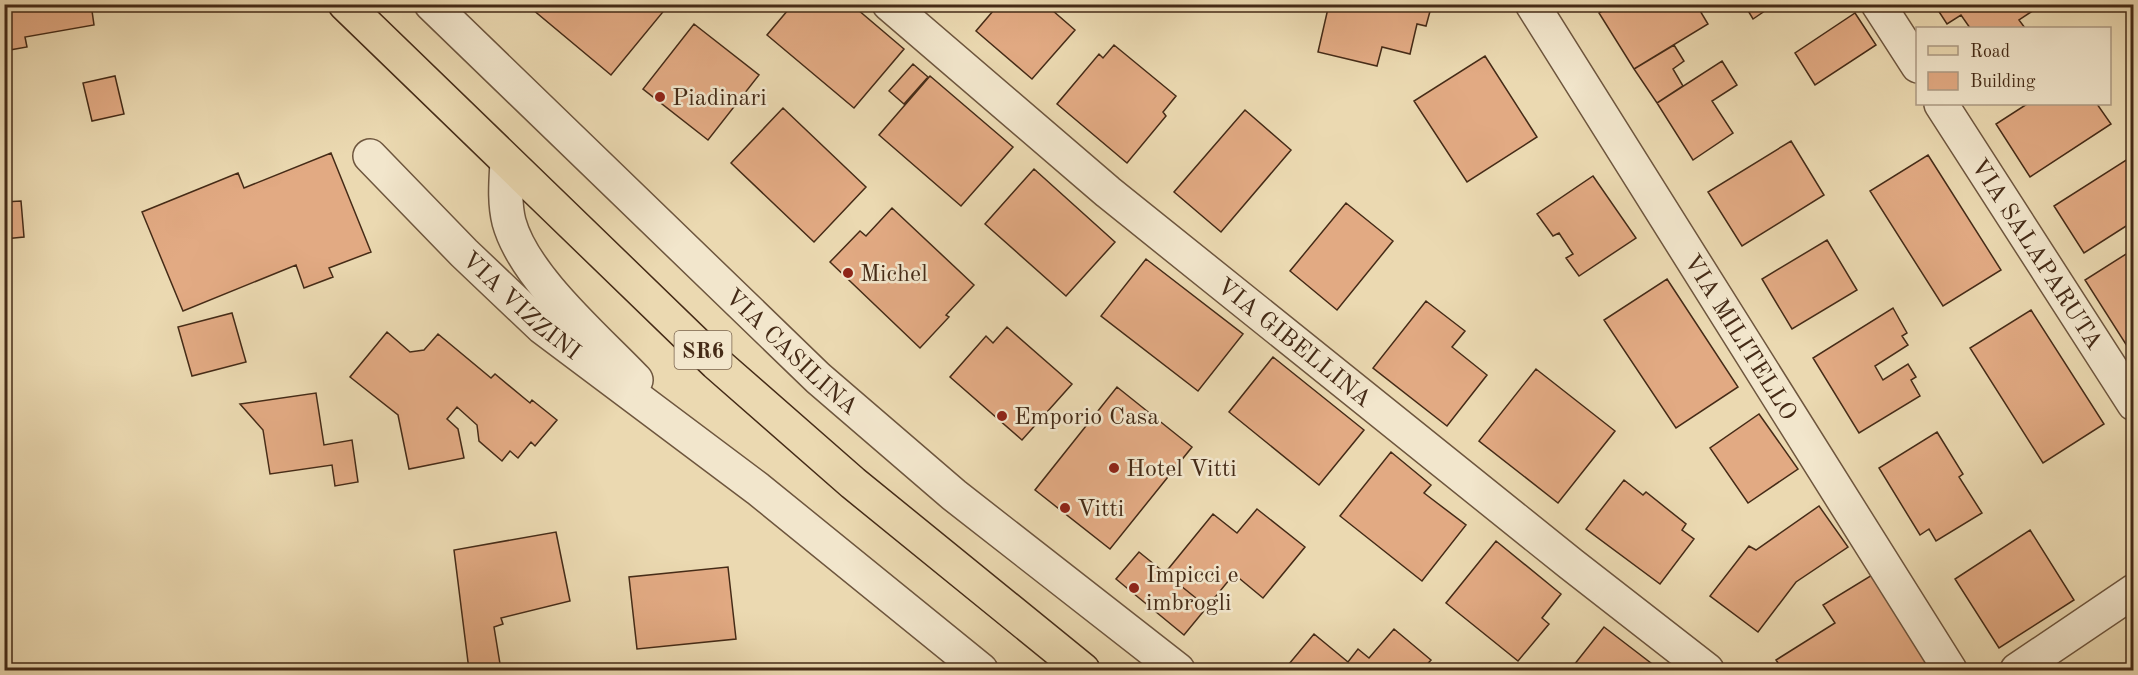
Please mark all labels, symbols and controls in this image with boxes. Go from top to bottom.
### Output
legend [1916,27,2111,105]
text: Road [1970,43,2010,61]
text: Building [1970,73,2036,91]
place label: Piadinari [672,87,767,111]
marker: Piadinari [653,90,667,104]
street label: VIA SALAPARUTA [1966,155,2106,355]
street label: VIA VIZZINI [457,248,584,365]
street label: VIA MILITELLO [1678,251,1800,425]
place label: Michel [860,263,928,287]
marker: Michel [841,266,855,280]
street label: VIA GIBELLINA [1212,274,1375,413]
street label: VIA CASILINA [720,285,862,421]
road number: SR6 [674,331,732,369]
place label: Emporio Casa [1014,406,1159,430]
marker: Emporio Casa [995,409,1009,423]
place label: Hotel Vitti [1126,458,1237,482]
marker: Hotel Vitti [1107,461,1121,475]
place label: Vitti [1077,498,1124,522]
marker: Vitti [1058,501,1072,515]
place label: Impicci e imbrogli [1146,564,1239,616]
marker: Impicci e imbrogli [1127,581,1141,595]

